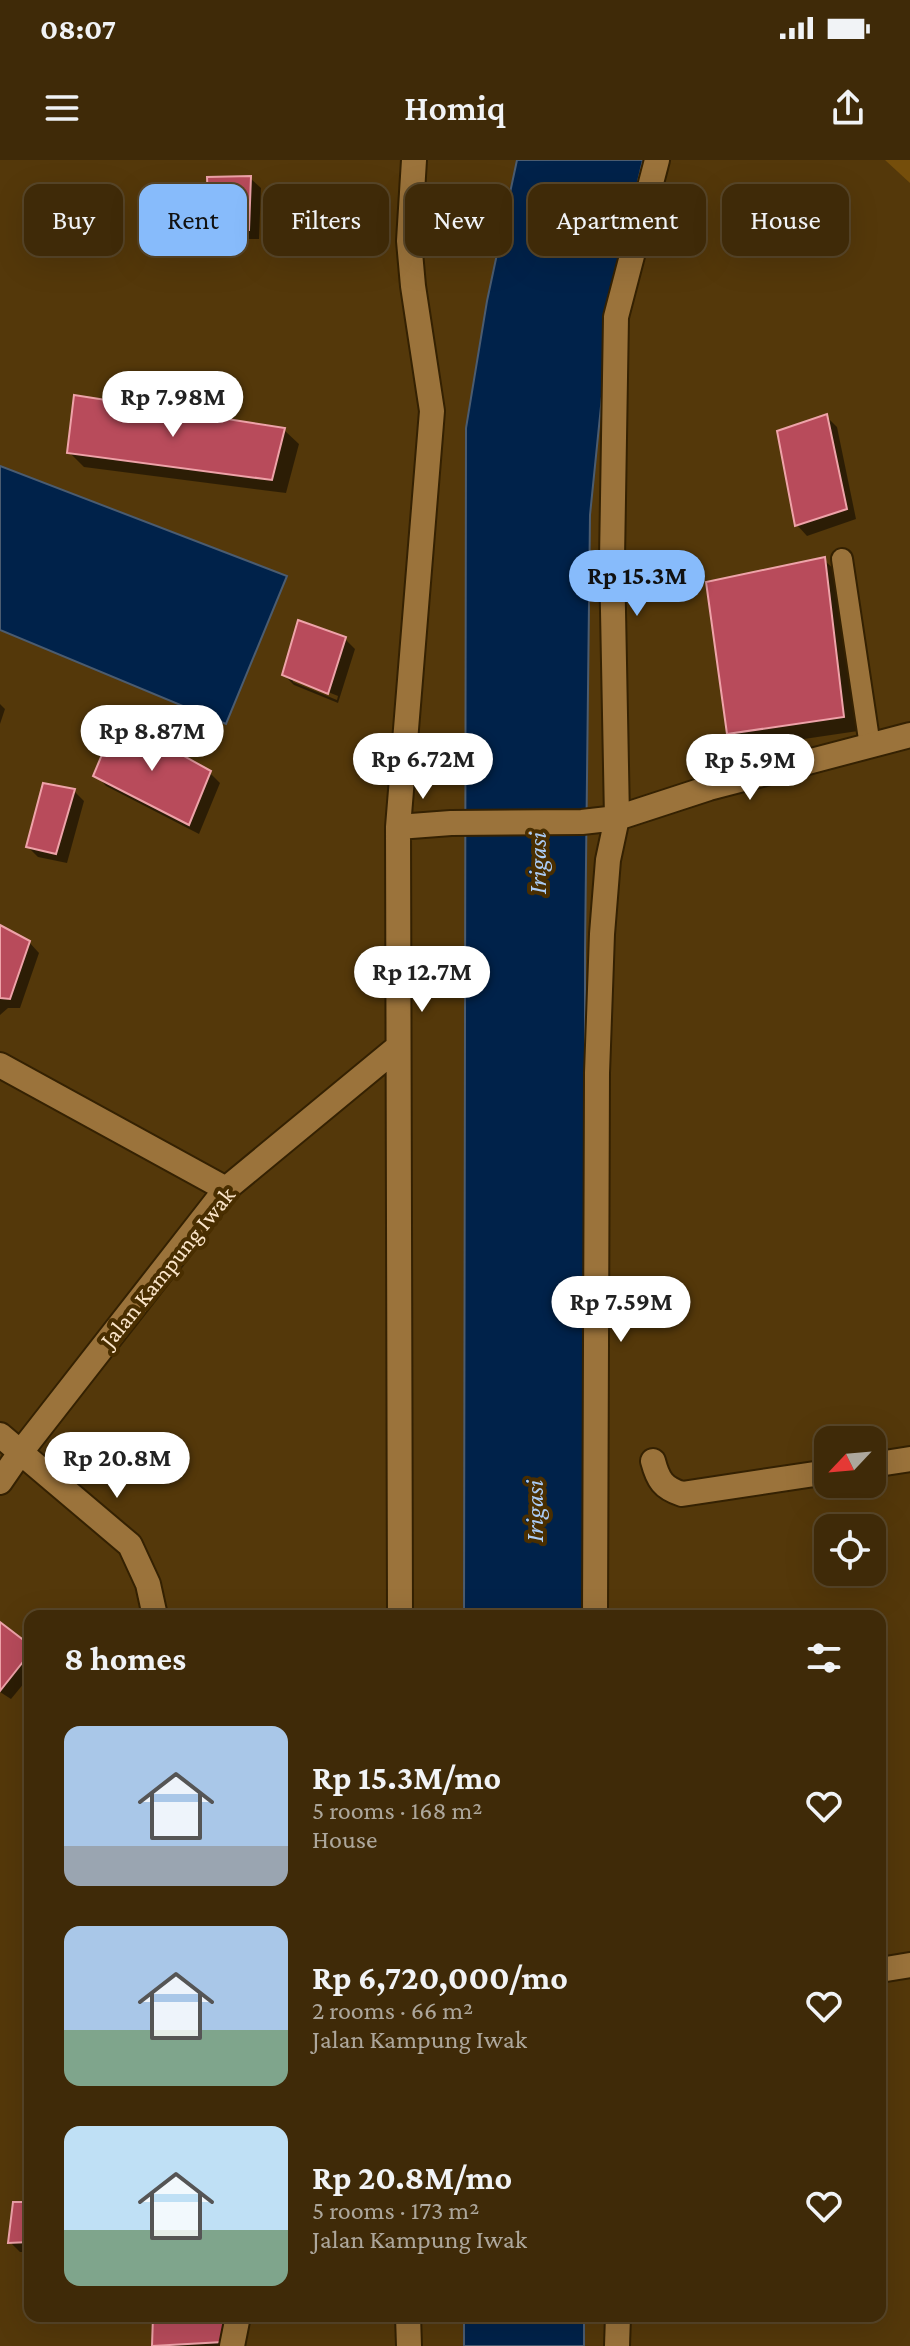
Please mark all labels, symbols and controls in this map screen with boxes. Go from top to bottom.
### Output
text: 08:07 [40,12,116,45]
icon: menu [40,86,84,130]
icon: share [826,86,870,130]
text: Homiq [404,88,506,128]
chip: Buy [24,184,123,256]
chip: Rent [139,184,247,256]
chip: Filters [263,184,389,256]
chip: New [405,184,512,256]
chip: Apartment [528,184,706,256]
chip: House [722,184,849,256]
pin: Rp 7.98M [90,371,256,439]
text: Rp 7.98M [120,382,226,411]
pin: Rp 15.3M [554,550,720,618]
text: Rp 15.3M [587,561,687,590]
pin: Rp 8.87M [69,705,235,773]
text: Rp 8.87M [99,716,205,745]
pin: Rp 6.72M [340,733,506,801]
pin: Rp 5.9M [676,734,824,802]
text: Rp 6.72M [371,744,475,773]
text: Rp 5.9M [704,745,796,774]
water label: Irigasi [523,832,552,894]
pin: Rp 12.7M [339,946,505,1014]
text: Rp 12.7M [372,957,472,986]
street label: Jalan Kampung Iwak [93,1181,240,1354]
pin: Rp 7.59M [538,1276,704,1344]
text: Rp 7.59M [569,1287,673,1316]
north arrow [814,1426,886,1498]
map controls [814,1426,886,1586]
pin: Rp 20.8M [34,1432,200,1500]
text: Rp 20.8M [63,1443,171,1472]
water label: Irigasi [520,1480,549,1542]
button: locate [814,1514,886,1586]
icon: filters [802,1636,846,1680]
text: 8 homes [64,1640,186,1677]
icon: home [128,1758,224,1854]
text: Rp 15.3M/mo [312,1759,501,1796]
icon: heart [802,1784,846,1828]
text: 5 rooms · 168 m² [312,1796,482,1825]
text: House [312,1825,377,1854]
icon: home [128,1958,224,2054]
text: Rp 6,720,000/mo [312,1959,568,1996]
icon: heart [802,1984,846,2028]
text: 2 rooms · 66 m² [312,1996,473,2025]
text: Jalan Kampung Iwak [312,2025,527,2054]
icon: home [128,2158,224,2254]
text: Rp 20.8M/mo [312,2159,512,2196]
icon: heart [802,2184,846,2228]
text: 5 rooms · 173 m² [312,2196,479,2225]
text: Jalan Kampung Iwak [312,2225,527,2254]

